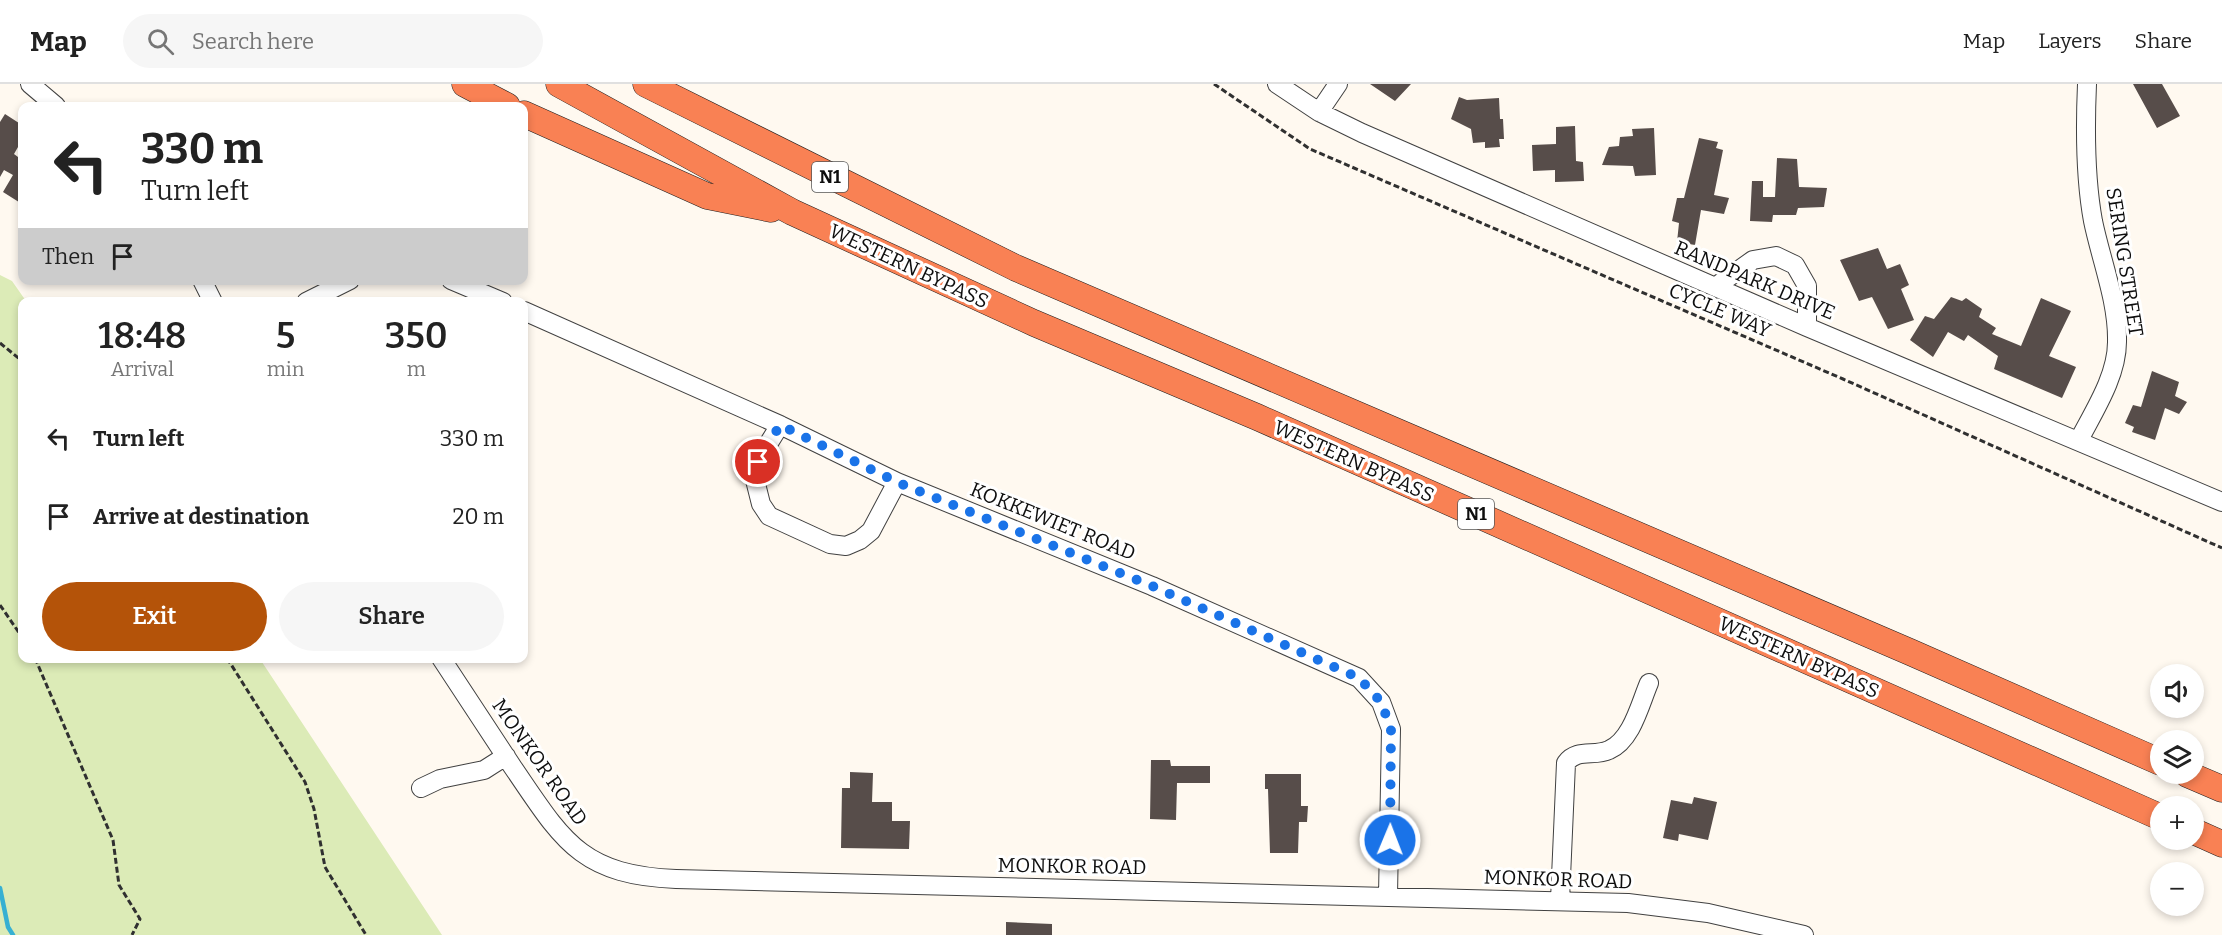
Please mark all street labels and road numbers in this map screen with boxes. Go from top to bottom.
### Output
road number: N1 [812,162,848,192]
street label: SERING STREET [2101,186,2149,338]
street label: WESTERN BYPASS [826,219,992,313]
street label: RANDPARK DRIVE [1671,235,1839,325]
street label: CYCLE WAY [1665,278,1775,342]
street label: WESTERN BYPASS [1270,415,1438,507]
street label: KOKKEWIET ROAD [967,477,1139,565]
road number: N1 [1458,499,1494,529]
street label: WESTERN BYPASS [1715,611,1883,703]
street label: MONKOR ROAD [487,694,593,830]
street label: MONKOR ROAD [997,853,1147,879]
street label: MONKOR ROAD [1483,864,1633,894]

